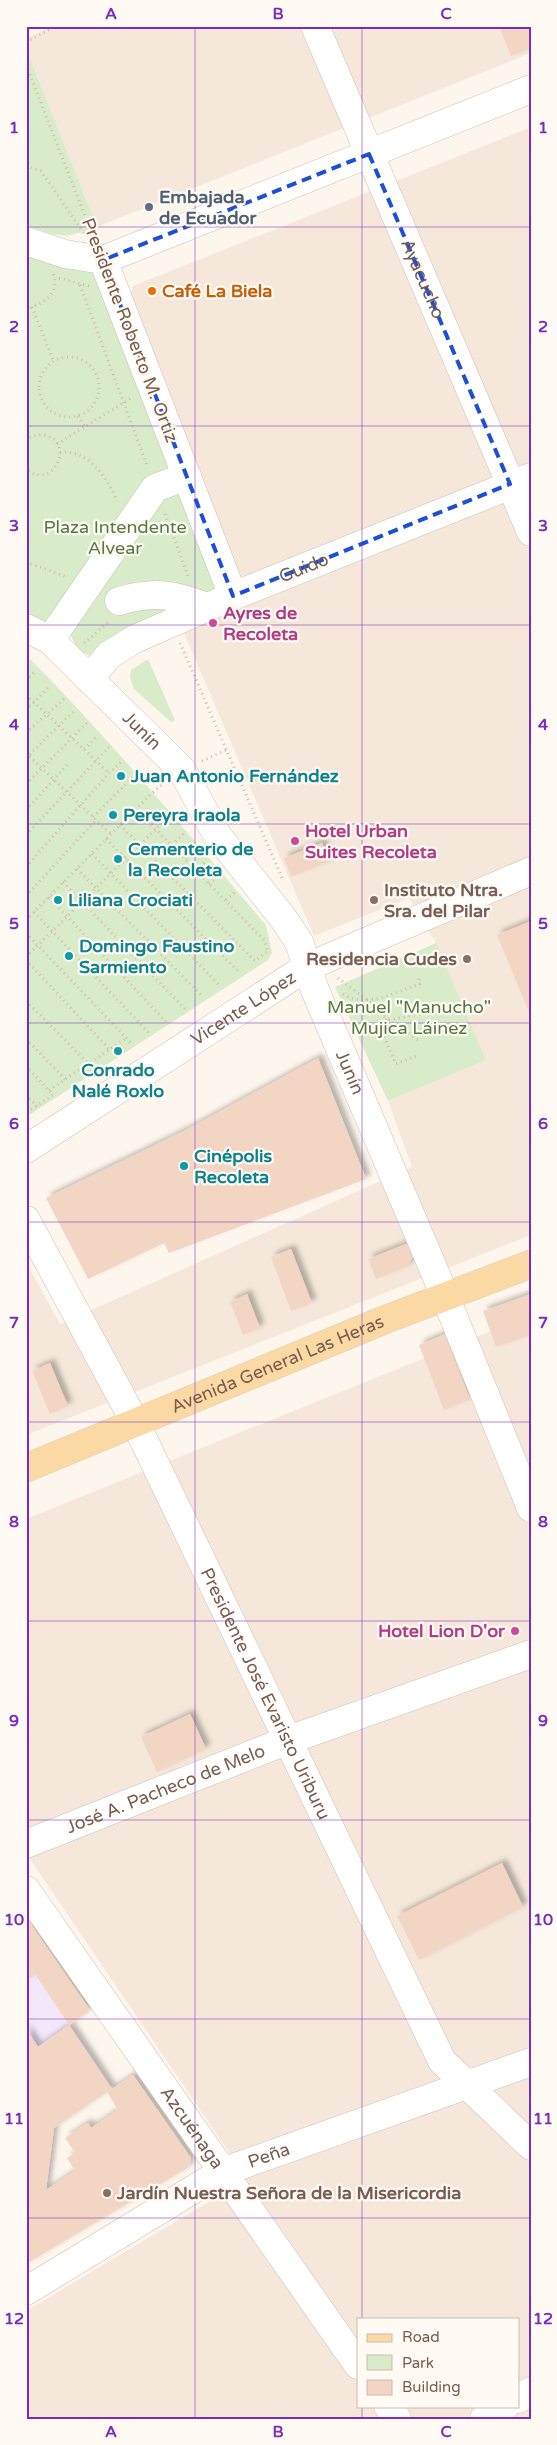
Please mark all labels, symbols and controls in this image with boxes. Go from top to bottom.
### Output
text: A [105,4,117,24]
text: B [272,4,284,24]
text: C [440,4,452,24]
text: 1 [9,118,19,138]
text: 1 [538,118,548,138]
place label: Embajada de Ecuador [159,186,257,229]
marker: Embajada de Ecuador [143,201,155,213]
street label: Presidente Roberto M. Ortiz [77,215,183,445]
street label: Ayacucho [396,236,450,322]
place label: Café La Biela [162,280,272,302]
marker: Café La Biela [146,285,158,297]
text: 2 [9,317,19,337]
text: 2 [538,317,548,337]
text: 3 [9,516,19,536]
park label: Plaza Intendente Alvear [43,516,187,559]
text: 3 [538,516,548,536]
street label: Guido [276,548,332,587]
place label: Ayres de Recoleta [223,602,298,645]
marker: Ayres de Recoleta [207,617,219,629]
street label: Junín [118,707,166,755]
text: 4 [9,715,19,735]
text: 4 [538,715,548,735]
place label: Juan Antonio Fernández [130,765,339,787]
marker: Juan Antonio Fernández [115,770,127,782]
place label: Pereyra Iraola [123,804,241,826]
marker: Pereyra Iraola [107,809,119,821]
place label: Hotel Urban Suites Recoleta [305,820,437,863]
marker: Hotel Urban Suites Recoleta [289,835,301,847]
place label: Cementerio de la Recoleta [128,838,253,881]
marker: Cementerio de la Recoleta [112,853,124,865]
place label: Instituto Ntra. Sra. del Pilar [384,879,503,922]
place label: Liliana Crociati [68,889,193,911]
marker: Liliana Crociati [52,894,64,906]
marker: Instituto Ntra. Sra. del Pilar [368,894,380,906]
text: 5 [9,914,19,934]
text: 5 [538,914,548,934]
place label: Domingo Faustino Sarmiento [79,935,235,978]
place label: Residencia Cudes [306,948,457,970]
marker: Domingo Faustino Sarmiento [63,950,75,962]
marker: Residencia Cudes [461,953,473,965]
street label: Vicente López [187,966,300,1050]
park label: Manuel "Manucho" Mujica Láinez [327,996,491,1039]
marker: Conrado Nalé Roxlo [112,1045,124,1057]
street label: Junín [331,1047,369,1098]
place label: Conrado Nalé Roxlo [72,1059,164,1102]
text: 6 [9,1114,19,1134]
text: 6 [538,1114,548,1134]
place label: Cinépolis Recoleta [194,1145,272,1188]
marker: Cinépolis Recoleta [178,1160,190,1172]
street label: Avenida General Las Heras [168,1310,387,1418]
text: 7 [9,1313,19,1333]
text: 7 [538,1313,548,1333]
text: 8 [9,1512,19,1532]
text: 8 [538,1512,548,1532]
street label: Presidente José Evaristo Uriburu [196,1564,335,1823]
place label: Hotel Lion D'or [378,1620,506,1642]
marker: Hotel Lion D'or [509,1625,521,1637]
text: 9 [9,1711,19,1731]
text: 9 [538,1711,548,1731]
street label: José A. Pacheco de Melo [63,1739,268,1838]
text: 10 [4,1910,24,1930]
text: 10 [533,1910,553,1930]
street label: Azcuénaga [156,2082,229,2173]
text: 11 [4,2109,24,2129]
text: 11 [533,2109,553,2129]
street label: Peña [245,2138,293,2173]
place label: Jardín Nuestra Señora de la Misericordia [116,2182,461,2204]
marker: Jardín Nuestra Señora de la Misericordia [101,2187,113,2199]
text: 12 [4,2309,24,2329]
text: 12 [533,2309,553,2329]
legend [357,2318,520,2408]
text: Road [402,2328,440,2346]
text: Park [402,2354,434,2372]
text: Building [402,2378,461,2396]
text: A [105,2422,117,2442]
text: B [272,2422,284,2442]
text: C [440,2422,452,2442]

